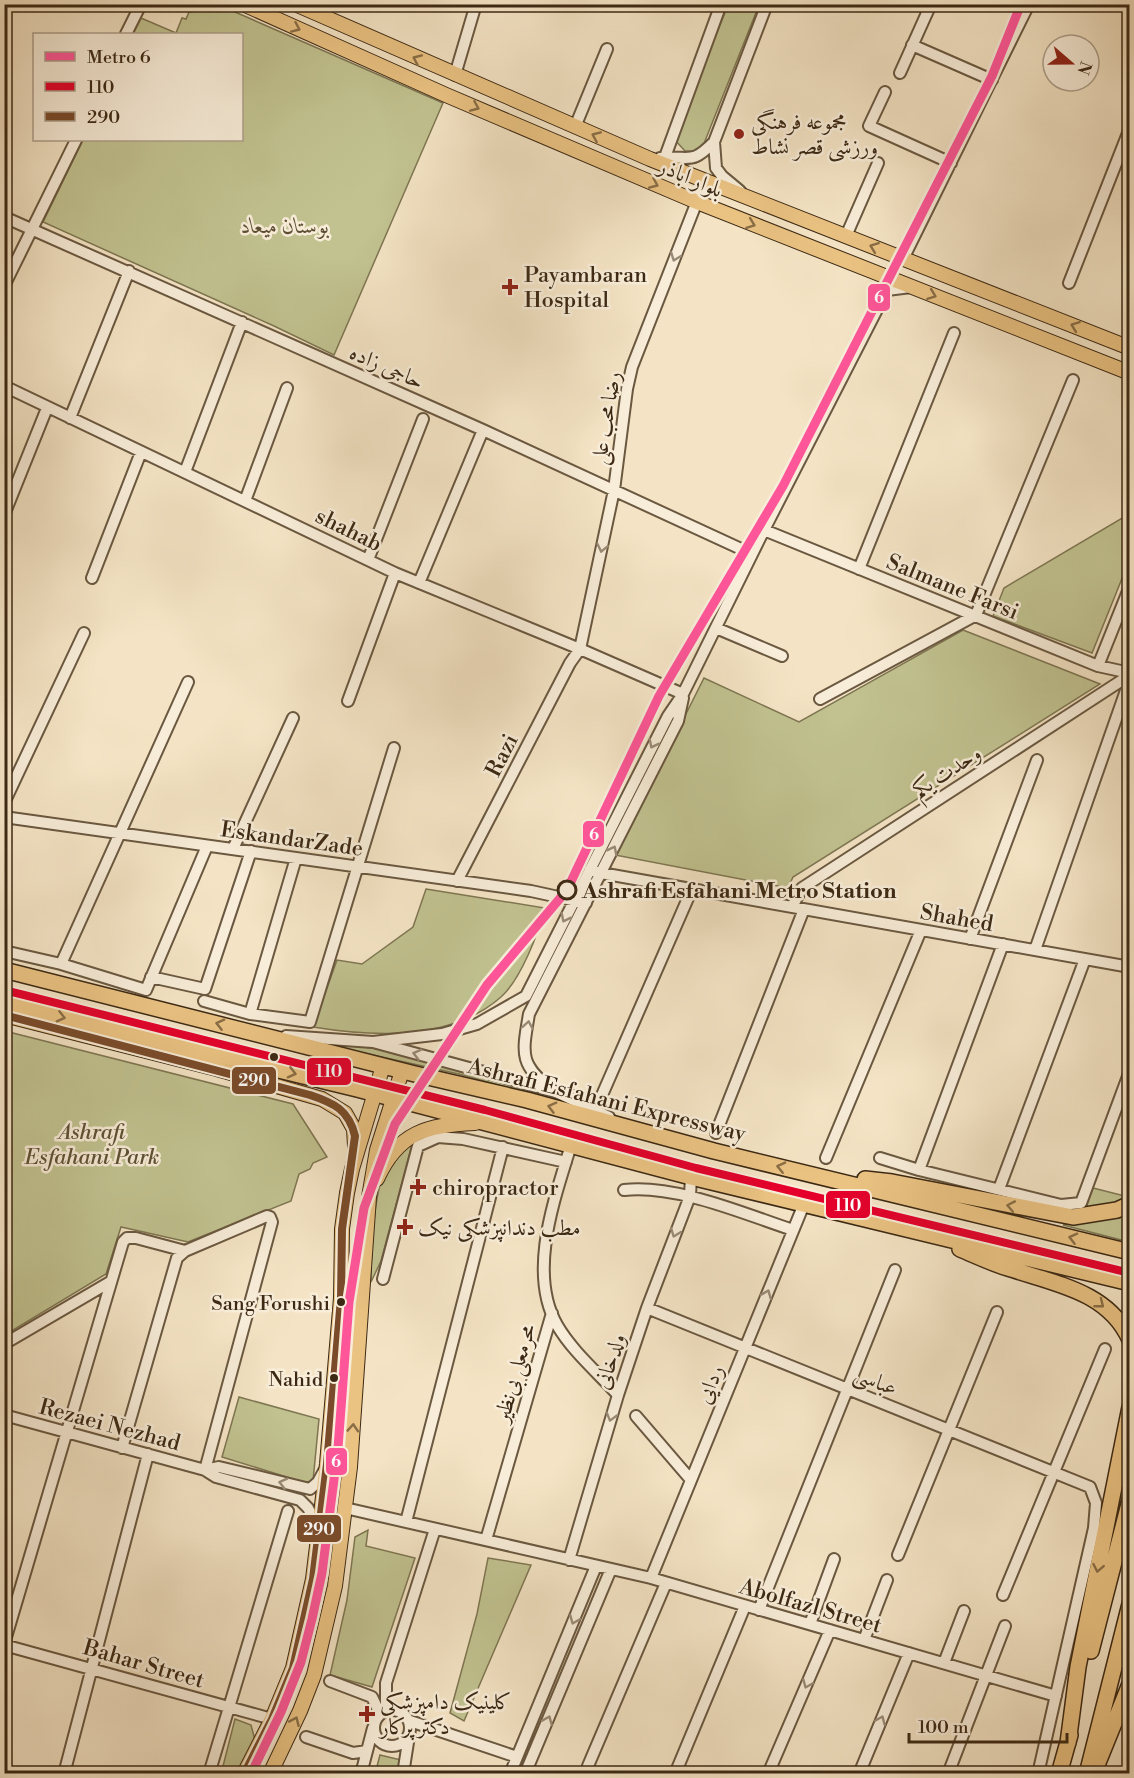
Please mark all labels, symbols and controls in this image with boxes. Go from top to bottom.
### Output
one-way arrow [290,21,301,33]
legend [33,33,243,141]
north arrow [1041,33,1101,93]
text: Metro 6 [87,46,151,69]
one-way arrow [413,54,424,66]
text: N [1072,58,1096,77]
text: 110 [87,76,115,99]
one-way arrow [468,100,479,112]
text: 290 [87,106,120,129]
place label: مجموعه فرهنگی ورزشی قصر نشاط [751,108,878,162]
marker: مجموعه فرهنگی ورزشی قصر نشاط [732,127,746,141]
one-way arrow [592,131,603,143]
street label: بلوار اباذر [652,152,727,204]
one-way arrow [648,177,659,189]
park label: بوستان میعاد [241,213,329,240]
one-way arrow [745,216,756,229]
one-way arrow [869,242,880,254]
one-way arrow [670,251,683,262]
place label: Payambaran Hospital [524,262,647,314]
marker: Payambaran Hospital [501,278,519,296]
line badge: 6 [867,283,891,312]
text: 6 [874,288,884,308]
one-way arrow [926,288,937,300]
one-way arrow [1070,321,1081,333]
street label: حاجی زاده [345,339,428,396]
street label: رضا محب علی [586,370,629,467]
street label: shahab [311,503,386,558]
one-way arrow [596,542,609,552]
street label: Salmane Farsi [882,549,1022,626]
street label: Razi [480,730,525,782]
one-way arrow [649,738,660,749]
street label: وحدت یکم [907,740,990,810]
street label: EskandarZade [219,816,365,863]
line badge: 6 [582,820,605,848]
text: 6 [589,825,599,845]
one-way arrow [606,846,617,856]
place label: Ashrafi Esfahani Metro Station [581,878,897,905]
marker: Ashrafi Esfahani Metro Station [557,880,577,900]
street label: Shahed [918,899,996,938]
one-way arrow [561,912,572,922]
one-way arrow [56,1010,66,1023]
one-way arrow [215,1019,225,1032]
one-way arrow [521,1020,533,1029]
one-way arrow [412,1049,423,1061]
unlabelled marker [268,1051,280,1063]
street label: Ashrafi Esfahani Expressway [464,1053,749,1148]
line badge: 110 [306,1057,352,1086]
text: 110 [316,1062,343,1082]
line badge: 290 [231,1066,277,1095]
one-way arrow [286,1066,296,1079]
text: 290 [238,1071,270,1091]
one-way arrow [547,1102,558,1114]
park label: Ashrafi Esfahani Park [24,1119,159,1171]
one-way arrow [777,1161,787,1174]
place label: chiropractor [432,1175,559,1202]
marker: chiropractor [409,1178,427,1196]
line badge: 110 [825,1190,871,1219]
text: 110 [835,1196,862,1216]
one-way arrow [1006,1200,1016,1213]
place label: مطب دندانپزشکی نیک [418,1215,581,1243]
marker: مطب دندانپزشکی نیک [396,1218,414,1236]
one-way arrow [670,1227,683,1238]
one-way arrow [1068,1233,1078,1246]
one-way arrow [760,1289,772,1300]
place label: Sang Forushi [211,1292,330,1317]
marker: Sang Forushi [335,1296,347,1308]
one-way arrow [1093,1297,1104,1308]
street label: محرمعلی بی‌نظیر [488,1320,544,1428]
street label: ولدخانی [589,1330,632,1393]
street label: ردایی [690,1361,731,1408]
street label: عباسی [849,1361,901,1403]
place label: Nahid [268,1368,324,1393]
marker: Nahid [328,1372,340,1384]
street label: Rezaei Nezhad [36,1394,184,1457]
one-way arrow [606,1411,618,1422]
one-way arrow [346,1424,359,1433]
line badge: 6 [325,1447,348,1476]
text: 6 [331,1452,341,1472]
one-way arrow [278,1477,288,1490]
line badge: 290 [296,1514,342,1543]
text: 290 [303,1520,335,1540]
one-way arrow [1092,1562,1105,1572]
street label: Abolfazl Street [735,1573,885,1640]
one-way arrow [569,1614,581,1625]
street label: Bahar Street [79,1634,207,1695]
one-way arrow [802,1678,814,1689]
place label: کلینیک دامپزشکی دکتر پرکار [378,1689,512,1741]
marker: کلینیک دامپزشکی دکتر پرکار [358,1705,376,1723]
scale bar [909,1706,1066,1744]
one-way arrow [541,1715,553,1726]
one-way arrow [874,1715,886,1726]
one-way arrow [288,1716,300,1727]
text: 100 m [918,1716,969,1739]

